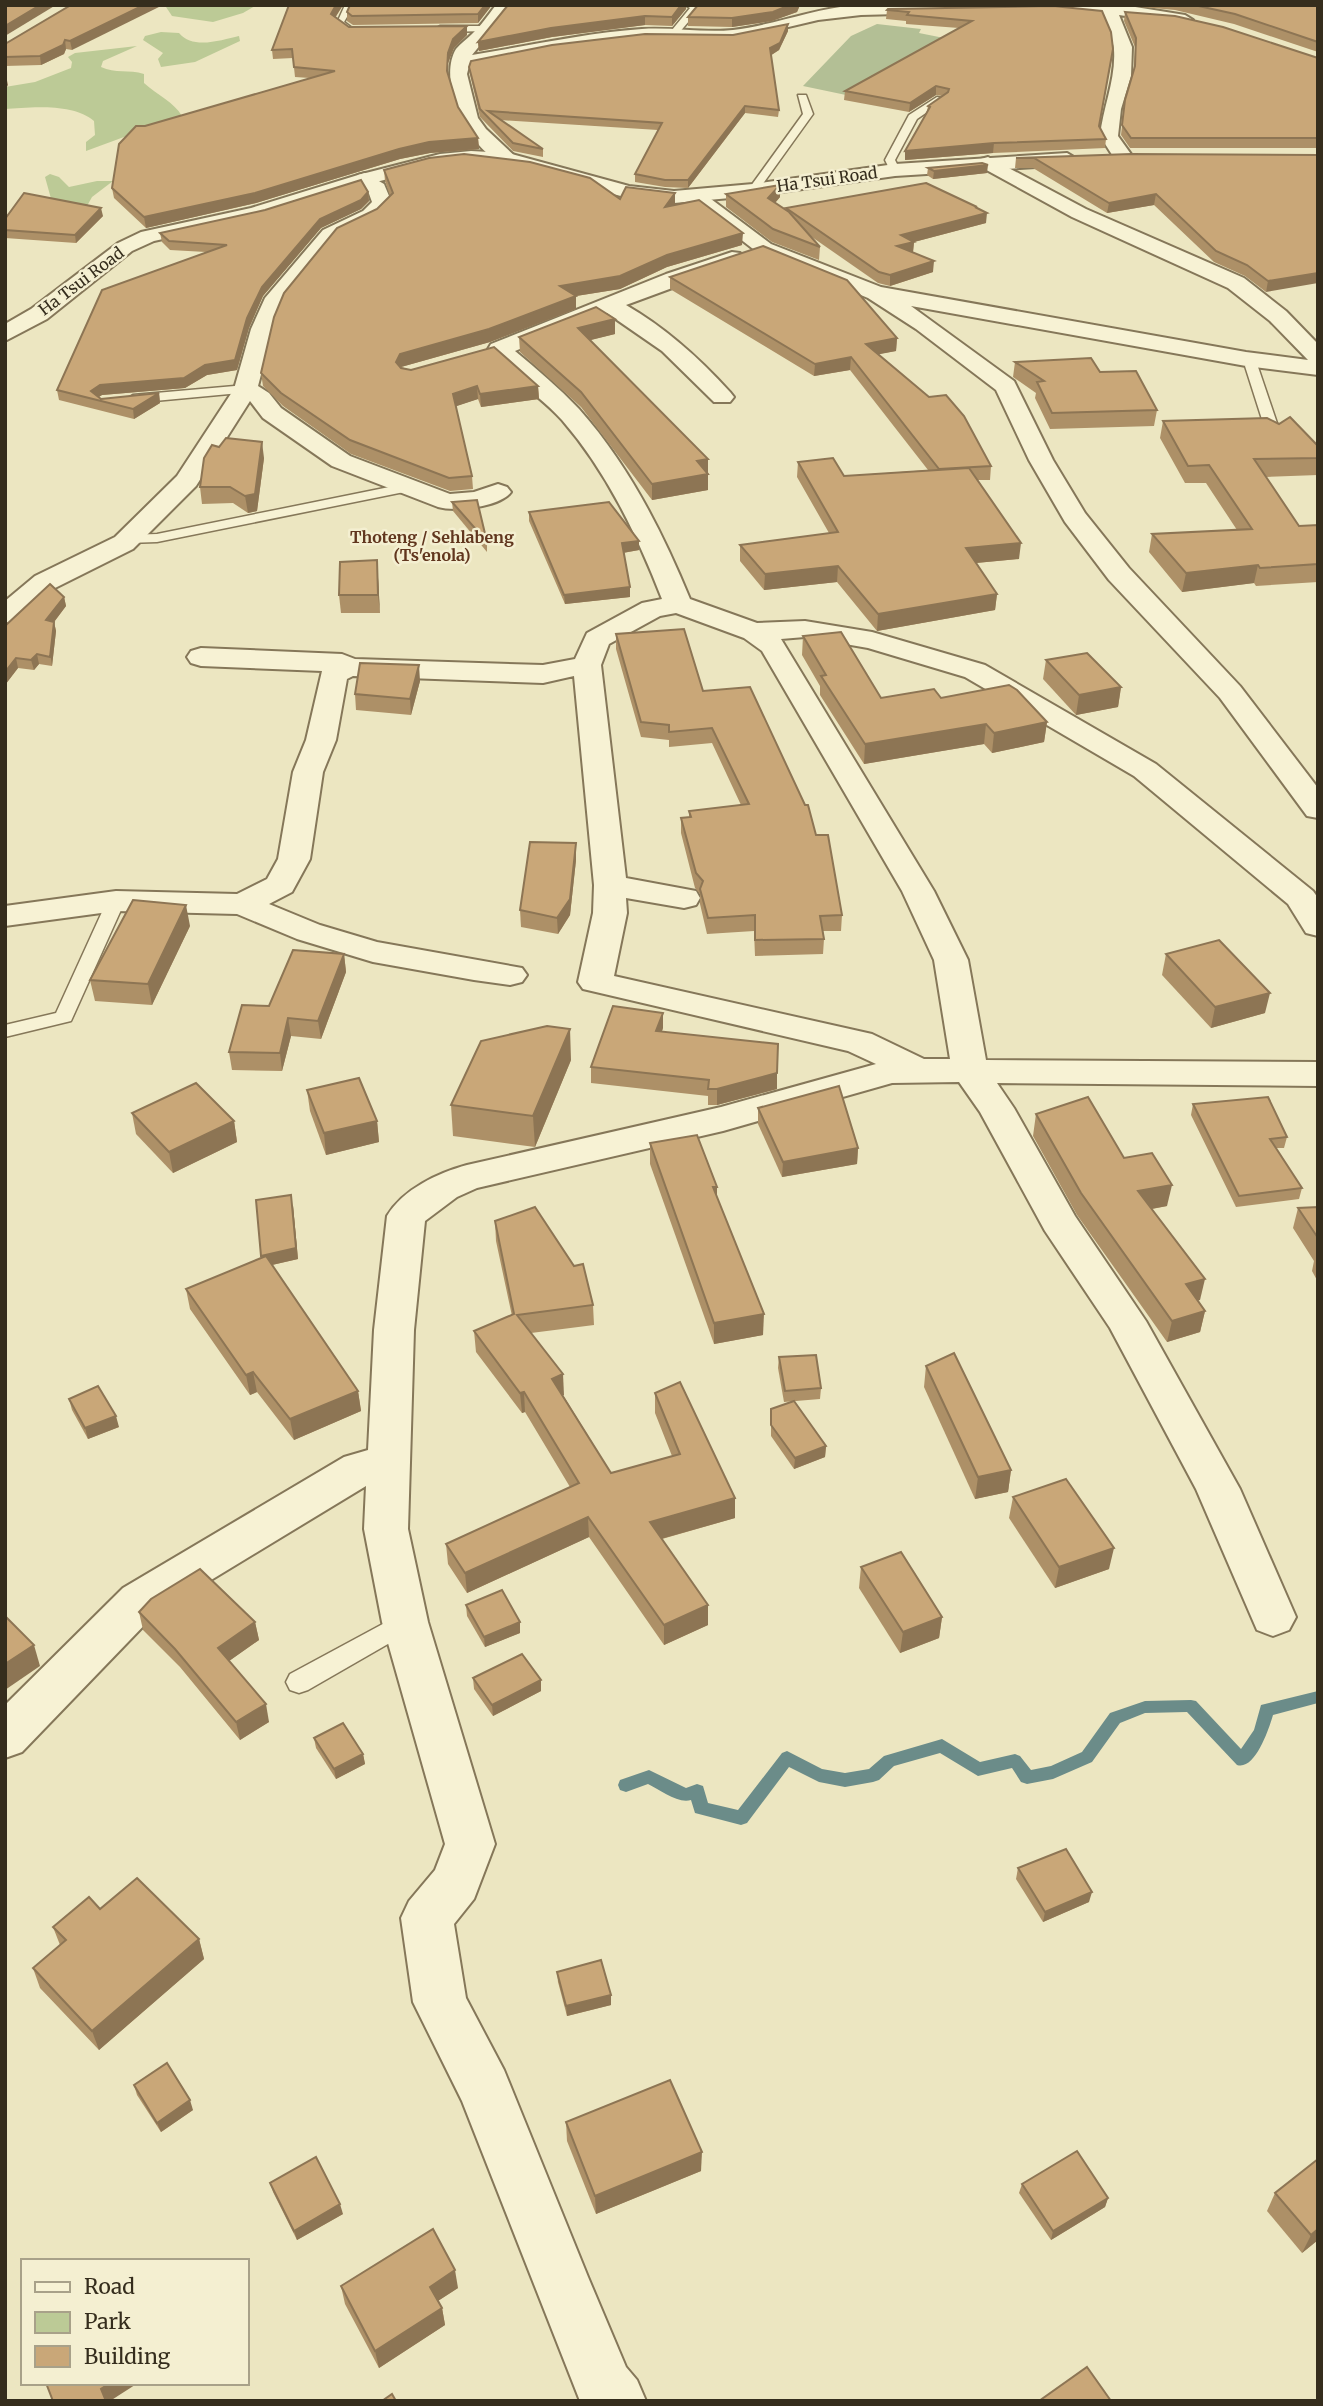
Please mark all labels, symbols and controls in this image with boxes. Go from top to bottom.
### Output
street label: Ha Tsui Road [775,162,879,196]
street label: Ha Tsui Road [34,242,128,320]
district label: Thoteng / Sehlabeng (Ts'enola) [350,527,514,565]
legend [21,2259,248,2385]
text: Road [84,2273,135,2300]
text: Park [84,2308,131,2335]
text: Building [84,2343,171,2370]

